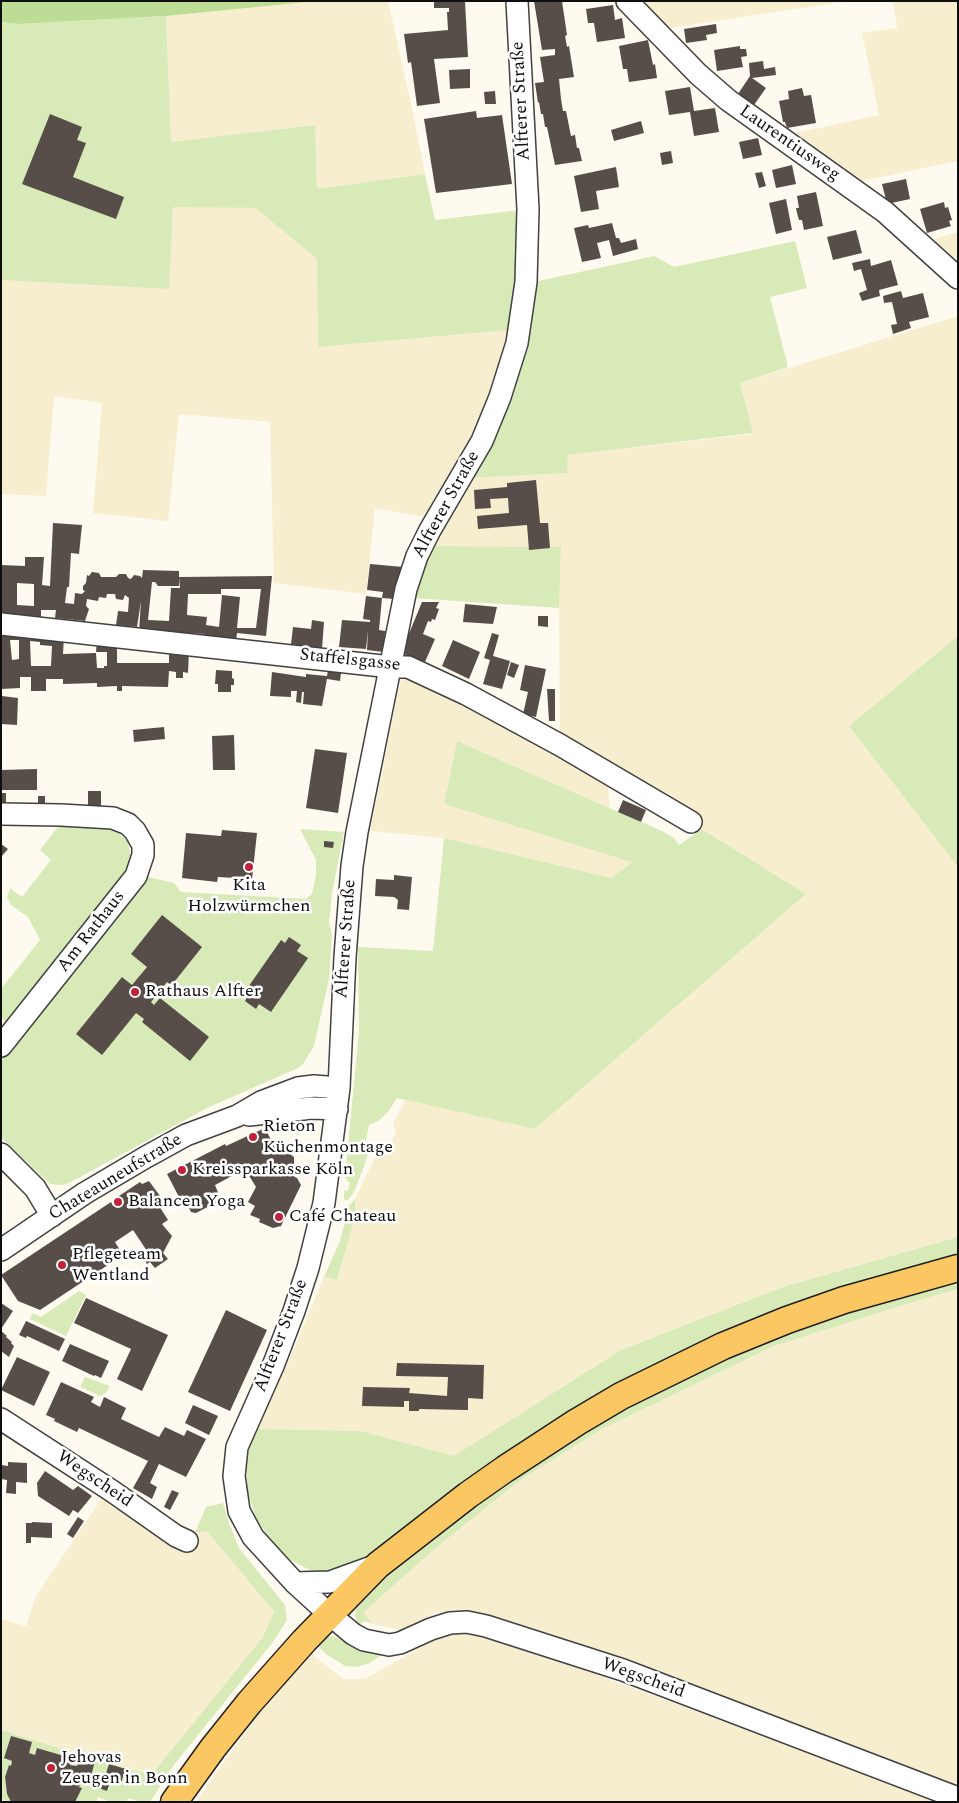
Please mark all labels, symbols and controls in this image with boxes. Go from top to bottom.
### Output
street label: Alfterer Straße [508,41,536,161]
street label: Laurentiusweg [734,101,844,187]
street label: Alfterer Straße [409,448,485,562]
street label: Staffelsgasse [299,645,401,677]
marker: Kita Holzwürmchen [243,861,255,873]
place label: Kita Holzwürmchen [188,875,310,918]
street label: Alfterer Straße [332,879,362,999]
street label: Am Rathaus [53,887,131,977]
place label: Rathaus Alfter [145,981,261,1003]
marker: Rathaus Alfter [129,986,141,998]
place label: Rieton Küchenmontage [263,1116,393,1158]
street label: Chateauneufstraße [45,1130,187,1226]
marker: Rieton Küchenmontage [247,1131,259,1143]
place label: Kreissparkasse Köln [192,1159,353,1181]
marker: Kreissparkasse Köln [176,1164,188,1176]
place label: Balancen Yoga [128,1191,245,1213]
marker: Balancen Yoga [112,1196,124,1208]
place label: Café Chateau [289,1206,396,1228]
marker: Café Chateau [273,1211,285,1223]
place label: Pflegeteam Wentland [72,1244,161,1286]
marker: Pflegeteam Wentland [56,1259,68,1271]
street label: Alfterer Straße [251,1276,313,1396]
street label: Wegscheid [52,1447,136,1513]
street label: Wegscheid [598,1654,688,1704]
place label: Jehovas Zeugen in Bonn [61,1747,188,1790]
marker: Jehovas Zeugen in Bonn [45,1762,57,1774]

